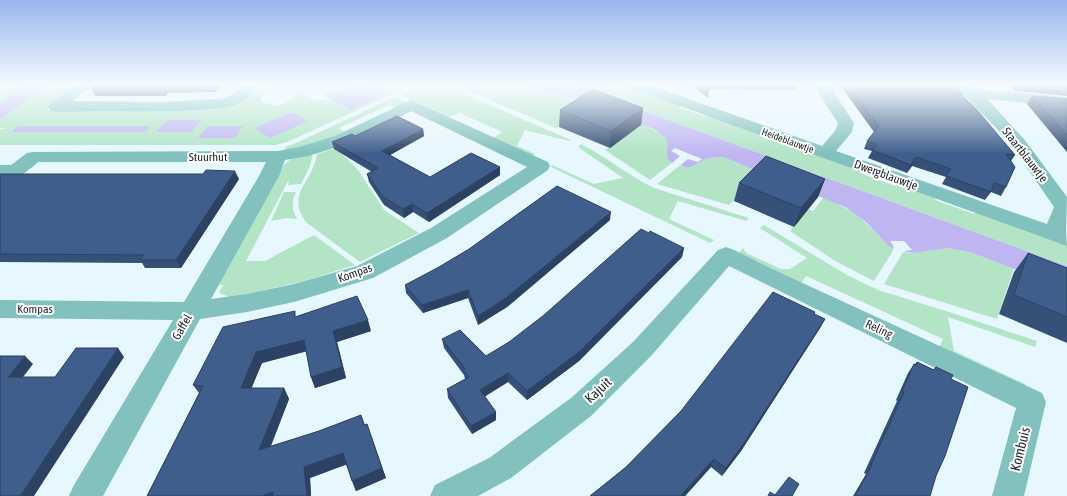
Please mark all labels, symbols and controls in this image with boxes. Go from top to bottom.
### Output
street label: Staartblauwtje [999,125,1051,185]
street label: Heideblauwtje [760,126,816,155]
street label: Stuurhut [189,150,228,164]
street label: Dwergblauwtje [852,157,920,193]
street label: Kompas [336,260,374,286]
street label: Kompas [17,302,53,316]
street label: Gaffel [169,311,195,342]
street label: Reling [863,317,896,342]
street label: Kajuit [581,374,615,406]
street label: Kombuis [1007,425,1033,473]

